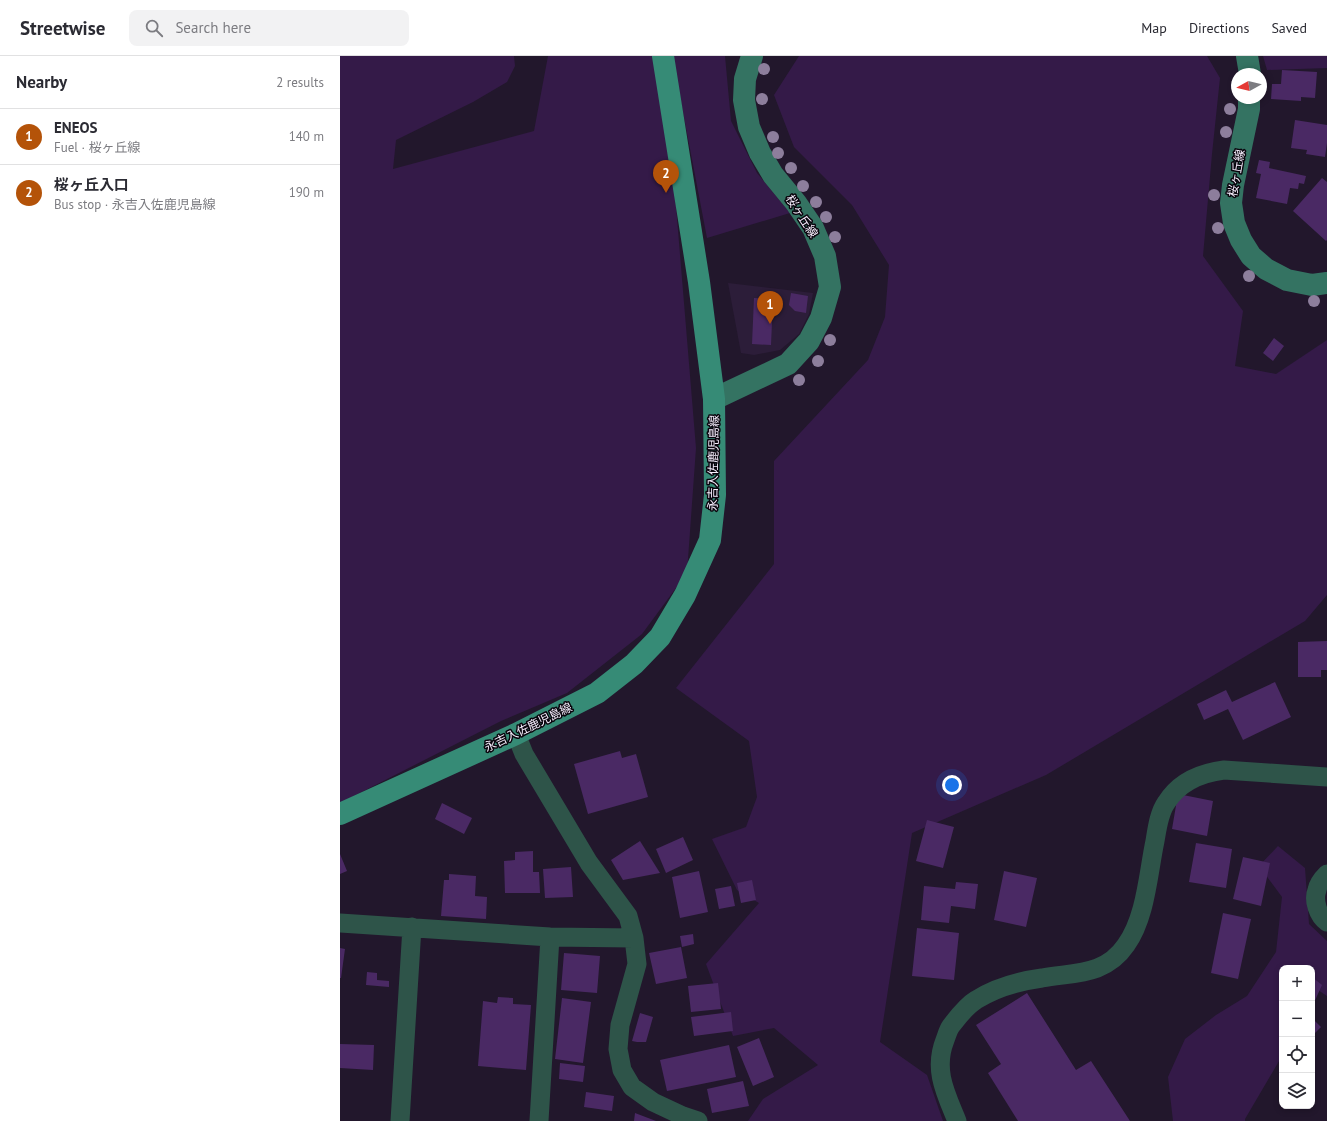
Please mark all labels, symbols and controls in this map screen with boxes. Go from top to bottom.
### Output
search box [129,10,409,46]
text: Streetwise [20,16,105,40]
icon: search [143,17,165,39]
text: Search here [175,18,251,37]
text: Map [1141,19,1167,37]
text: Directions [1189,19,1249,37]
text: Saved [1271,19,1307,37]
north arrow [1231,68,1267,104]
text: Nearby [16,71,67,93]
text: 2 results [276,74,324,91]
text: ENEOS [54,118,98,137]
text: 1 [25,128,33,145]
text: 140 m [289,128,324,145]
text: Fuel · 桜ヶ丘線 [54,139,141,156]
street label: 桜ヶ丘線 [1224,148,1248,198]
pin: 2 [653,160,679,193]
text: 桜ヶ丘入口 [54,175,129,194]
text: 2 [25,184,33,201]
text: 190 m [289,184,324,201]
street label: 桜ヶ丘線 [783,192,821,240]
text: Bus stop · 永吉入佐鹿児島線 [54,196,216,213]
pin: 1 [757,291,783,324]
street label: 永吉入佐鹿児島線 [705,415,721,511]
street label: 永吉入佐鹿児島線 [482,699,574,755]
your location [942,775,962,795]
map controls [1279,965,1315,1109]
button: + [1279,965,1315,1001]
button: − [1279,1001,1315,1037]
button: locate [1279,1037,1315,1073]
button: layers [1279,1073,1315,1109]

